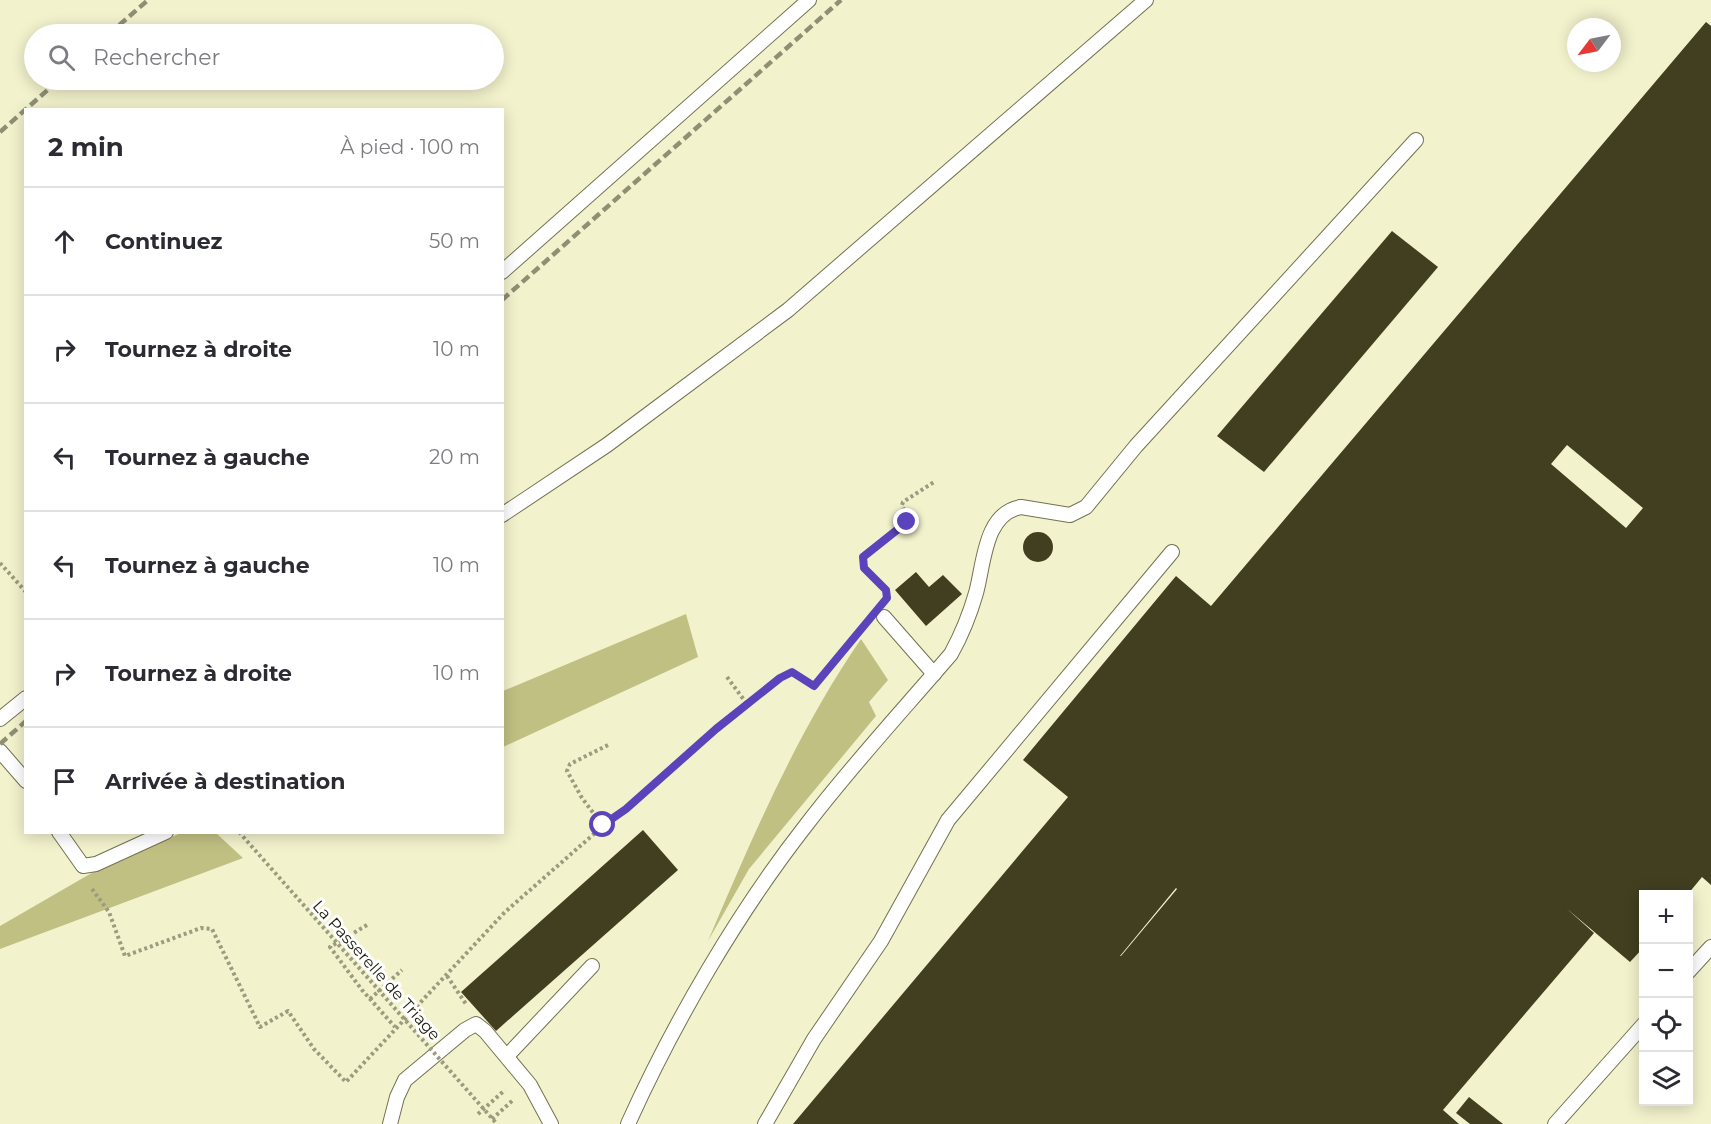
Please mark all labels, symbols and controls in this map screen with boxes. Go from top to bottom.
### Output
north arrow [1567,18,1621,72]
search box [24,24,504,90]
icon: search [45,41,78,74]
text: Rechercher [93,44,220,71]
text: 2 min [48,131,124,163]
text: À pied · 100 m [340,135,480,159]
icon: ahead [48,225,81,258]
text: Continuez [105,228,222,255]
text: 50 m [429,229,480,253]
icon: right [48,333,81,366]
text: Tournez à droite [105,336,292,363]
text: 10 m [433,337,480,361]
icon: left [48,441,81,474]
text: Tournez à gauche [105,444,310,471]
text: 20 m [429,445,480,469]
route end [893,508,919,534]
icon: left [48,549,81,582]
text: Tournez à gauche [105,552,310,579]
text: 10 m [433,553,480,577]
icon: right [48,657,81,690]
text: Tournez à droite [105,660,292,687]
text: 10 m [433,661,480,685]
icon: arrive [48,765,81,798]
text: Arrivée à destination [105,768,345,795]
route start [589,811,615,837]
map controls [1639,890,1693,1106]
button: + [1639,890,1693,944]
street label: La Passerelle de Triage [309,896,444,1044]
button: − [1639,944,1693,998]
button: locate [1639,998,1693,1052]
button: layers [1639,1052,1693,1106]

